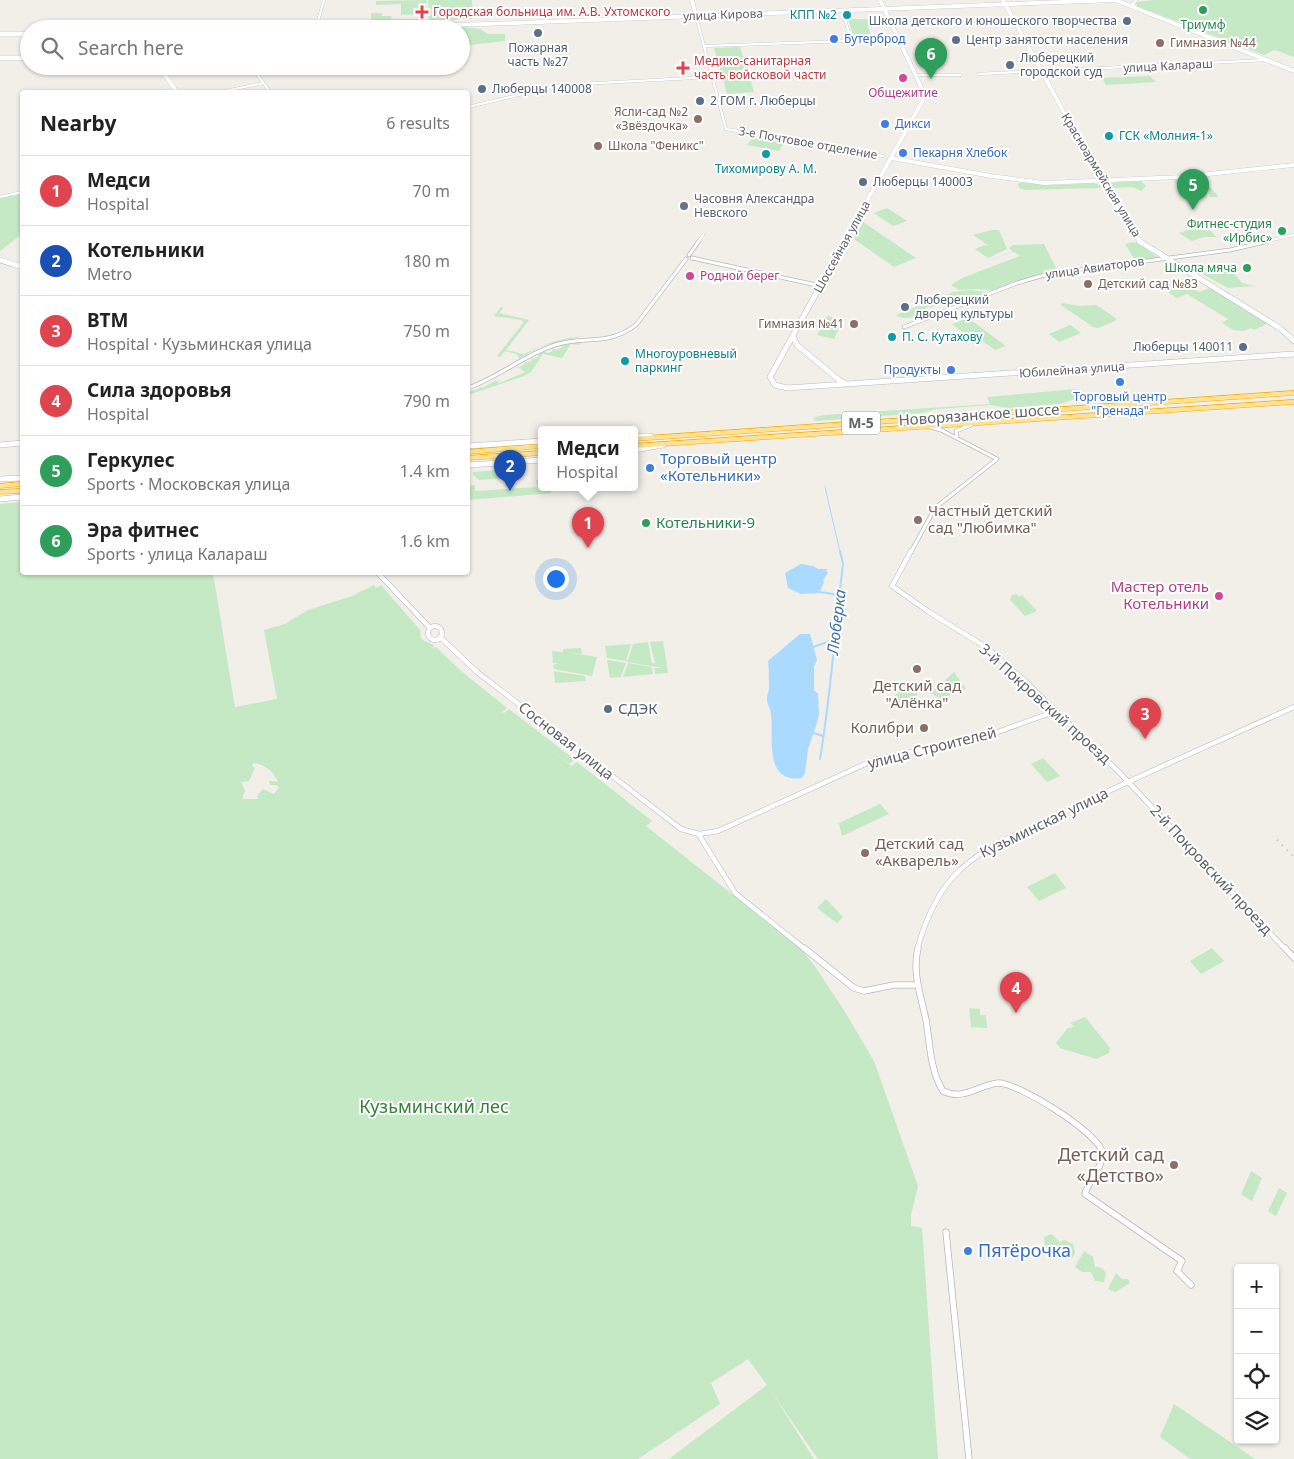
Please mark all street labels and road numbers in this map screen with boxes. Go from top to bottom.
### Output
street label: улица Кирова [683,5,763,24]
street label: улица Калараш [1123,55,1213,76]
street label: Красноармейская улица [1058,110,1145,240]
street label: 3-е Почтовое отделение [737,122,879,163]
street label: Шоссейная улица [809,197,874,296]
street label: улица Авиаторов [1045,252,1146,283]
street label: Юбилейная улица [1019,357,1125,382]
street label: Новорязанское шоссе [898,398,1060,430]
road number: М-5 [842,412,880,434]
street label: 3-й Покровский проезд [976,639,1116,768]
street label: Сосновая улица [515,697,618,784]
street label: улица Строителей [865,721,998,773]
street label: Кузьминская улица [976,782,1111,862]
street label: 2-й Покровский проезд [1146,800,1277,939]

